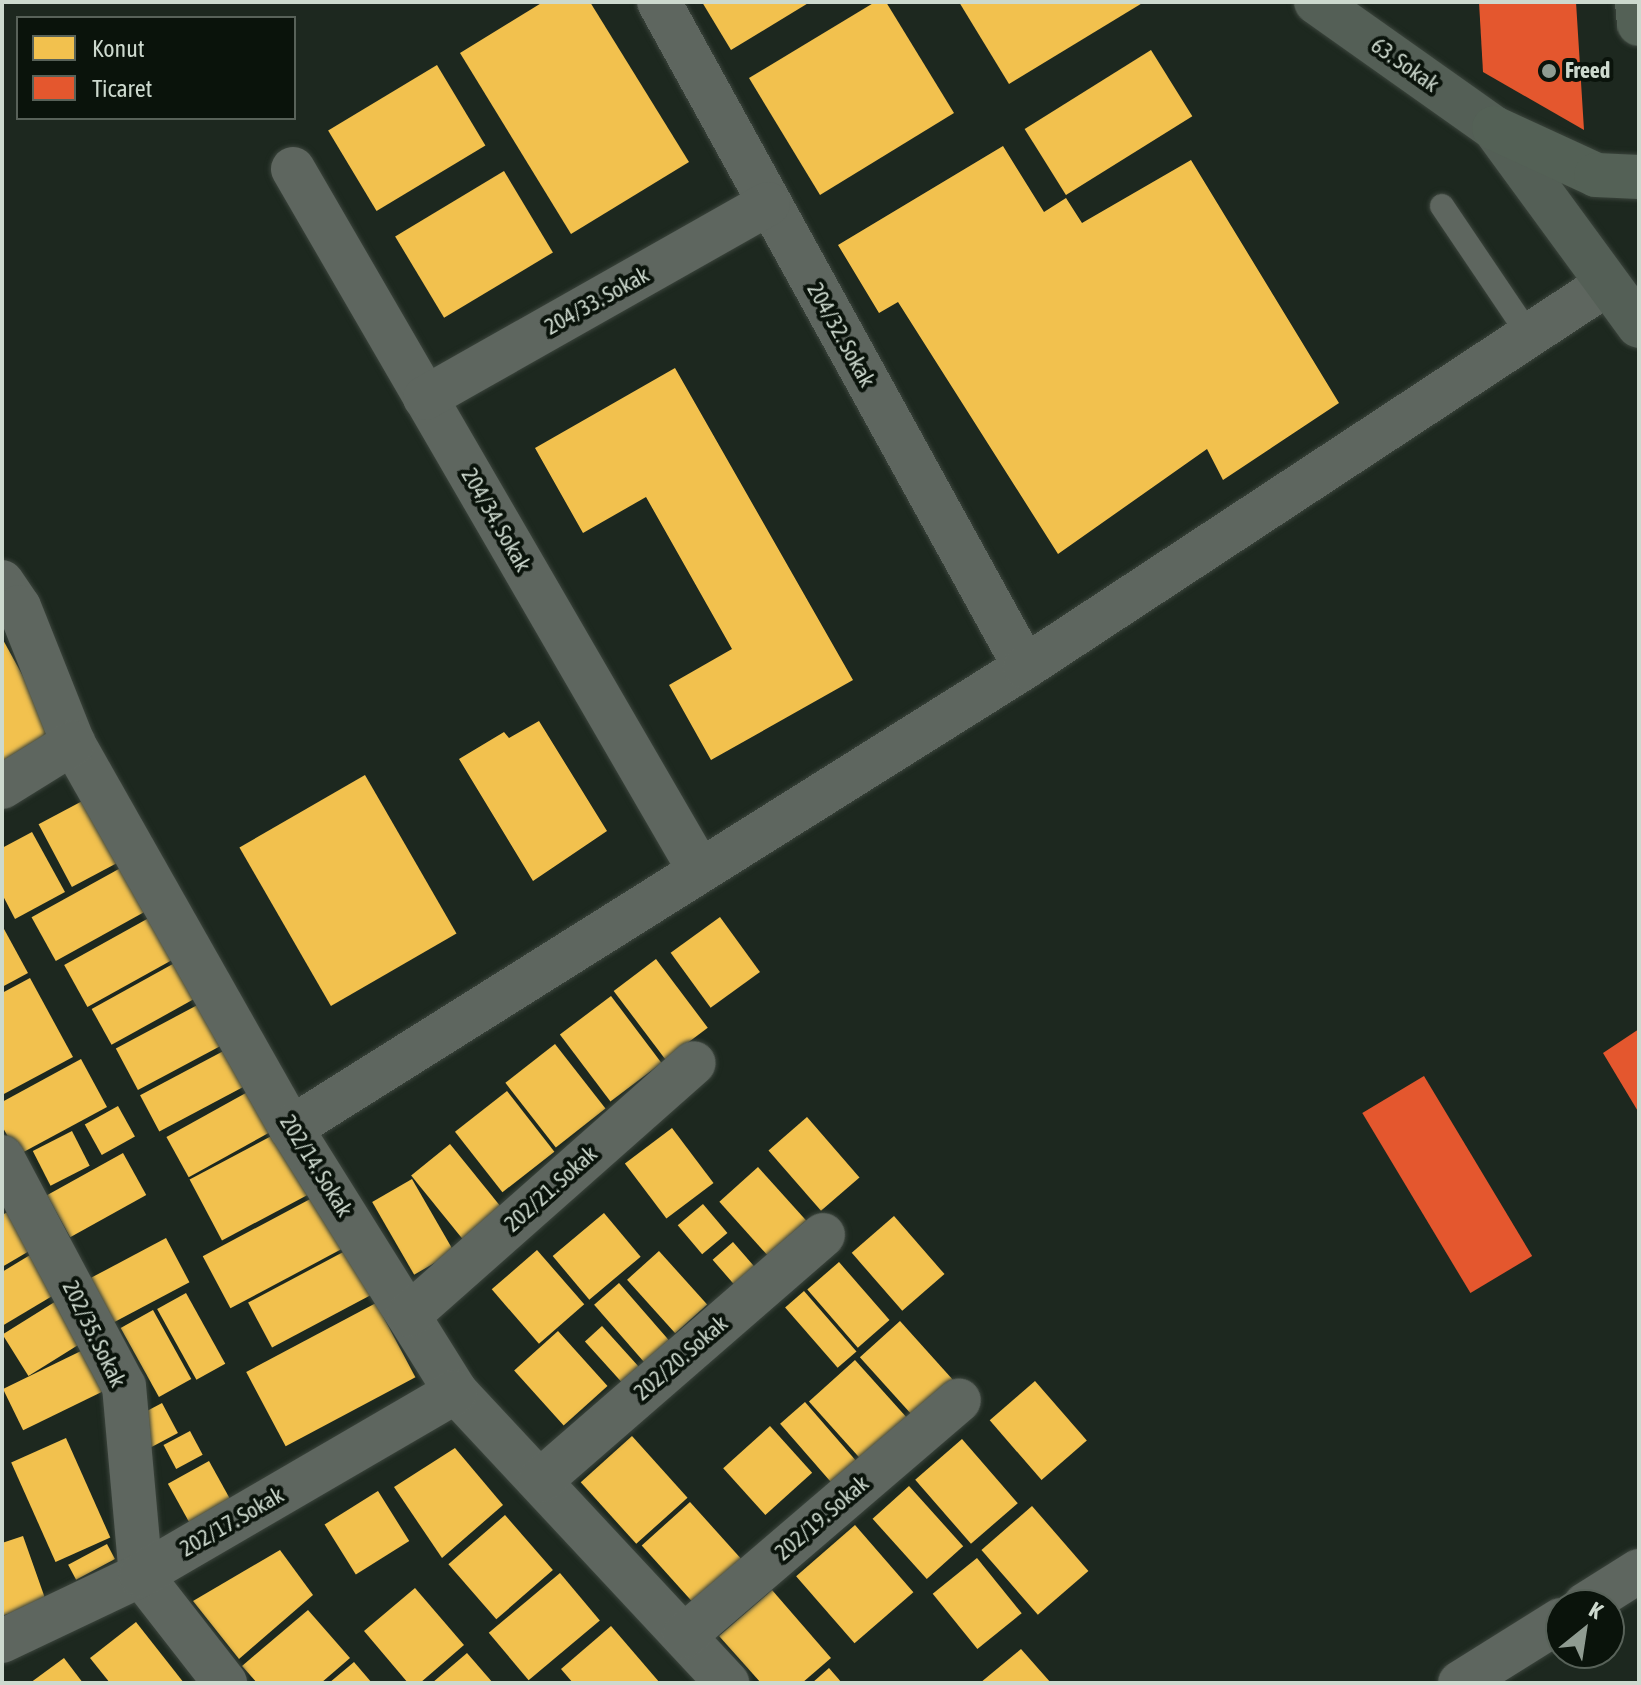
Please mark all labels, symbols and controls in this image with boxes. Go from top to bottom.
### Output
legend [16,16,296,120]
street label: 63. Sokak [1366,32,1444,98]
text: Konut [92,35,145,62]
place label: Freed [1565,58,1610,84]
marker: Freed [1540,62,1558,80]
text: Ticaret [92,75,153,102]
street label: 204/33. Sokak [540,262,654,340]
street label: 204/32. Sokak [802,278,880,392]
street label: 204/34. Sokak [456,464,536,576]
street label: 202/14. Sokak [274,1110,358,1222]
street label: 202/21. Sokak [499,1141,603,1237]
street label: 202/35. Sokak [57,1276,131,1392]
street label: 202/20. Sokak [629,1310,733,1406]
street label: 202/19. Sokak [770,1470,874,1566]
street label: 202/17. Sokak [176,1482,288,1562]
north arrow [1545,1589,1625,1669]
text: K [1585,1596,1607,1624]

